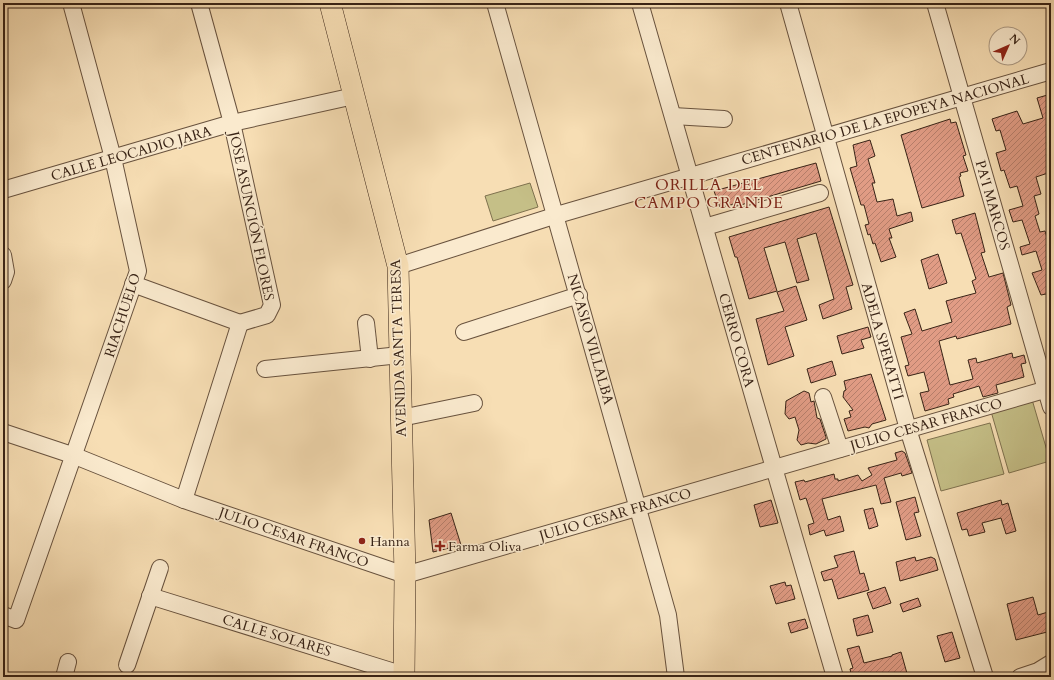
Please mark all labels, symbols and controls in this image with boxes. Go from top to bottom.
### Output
north arrow [988,26,1028,66]
text: N [1006,31,1024,48]
street label: CENTENARIO DE LA EPOPEYA NACIONAL [739,69,1032,170]
street label: CALLE LEOCADIO JARA [49,121,214,186]
street label: JOSE ASUNCIÓN FLORES [224,128,279,302]
street label: PA'I MARCOS [971,158,1014,252]
district label: ORILLA DEL CAMPO GRANDE [634,174,784,214]
street label: AVENIDA SANTA TERESA [386,259,411,437]
street label: RIACHUELO [100,271,145,360]
street label: NICASIO VILLALBA [563,272,618,407]
street label: ADELA SPERATTI [857,280,908,402]
street label: CERRO CORA [714,291,759,389]
street label: JULIO CESAR FRANCO [846,394,1004,456]
street label: JULIO CESAR FRANCO [535,484,693,546]
street label: JULIO CESAR FRANCO [214,502,371,572]
place label: Hanna [370,532,410,551]
marker: Hanna [357,536,367,546]
place label: Farma Oliva [448,537,522,556]
marker: Farma Oliva [435,541,445,551]
street label: CALLE SOLARES [220,610,334,661]

